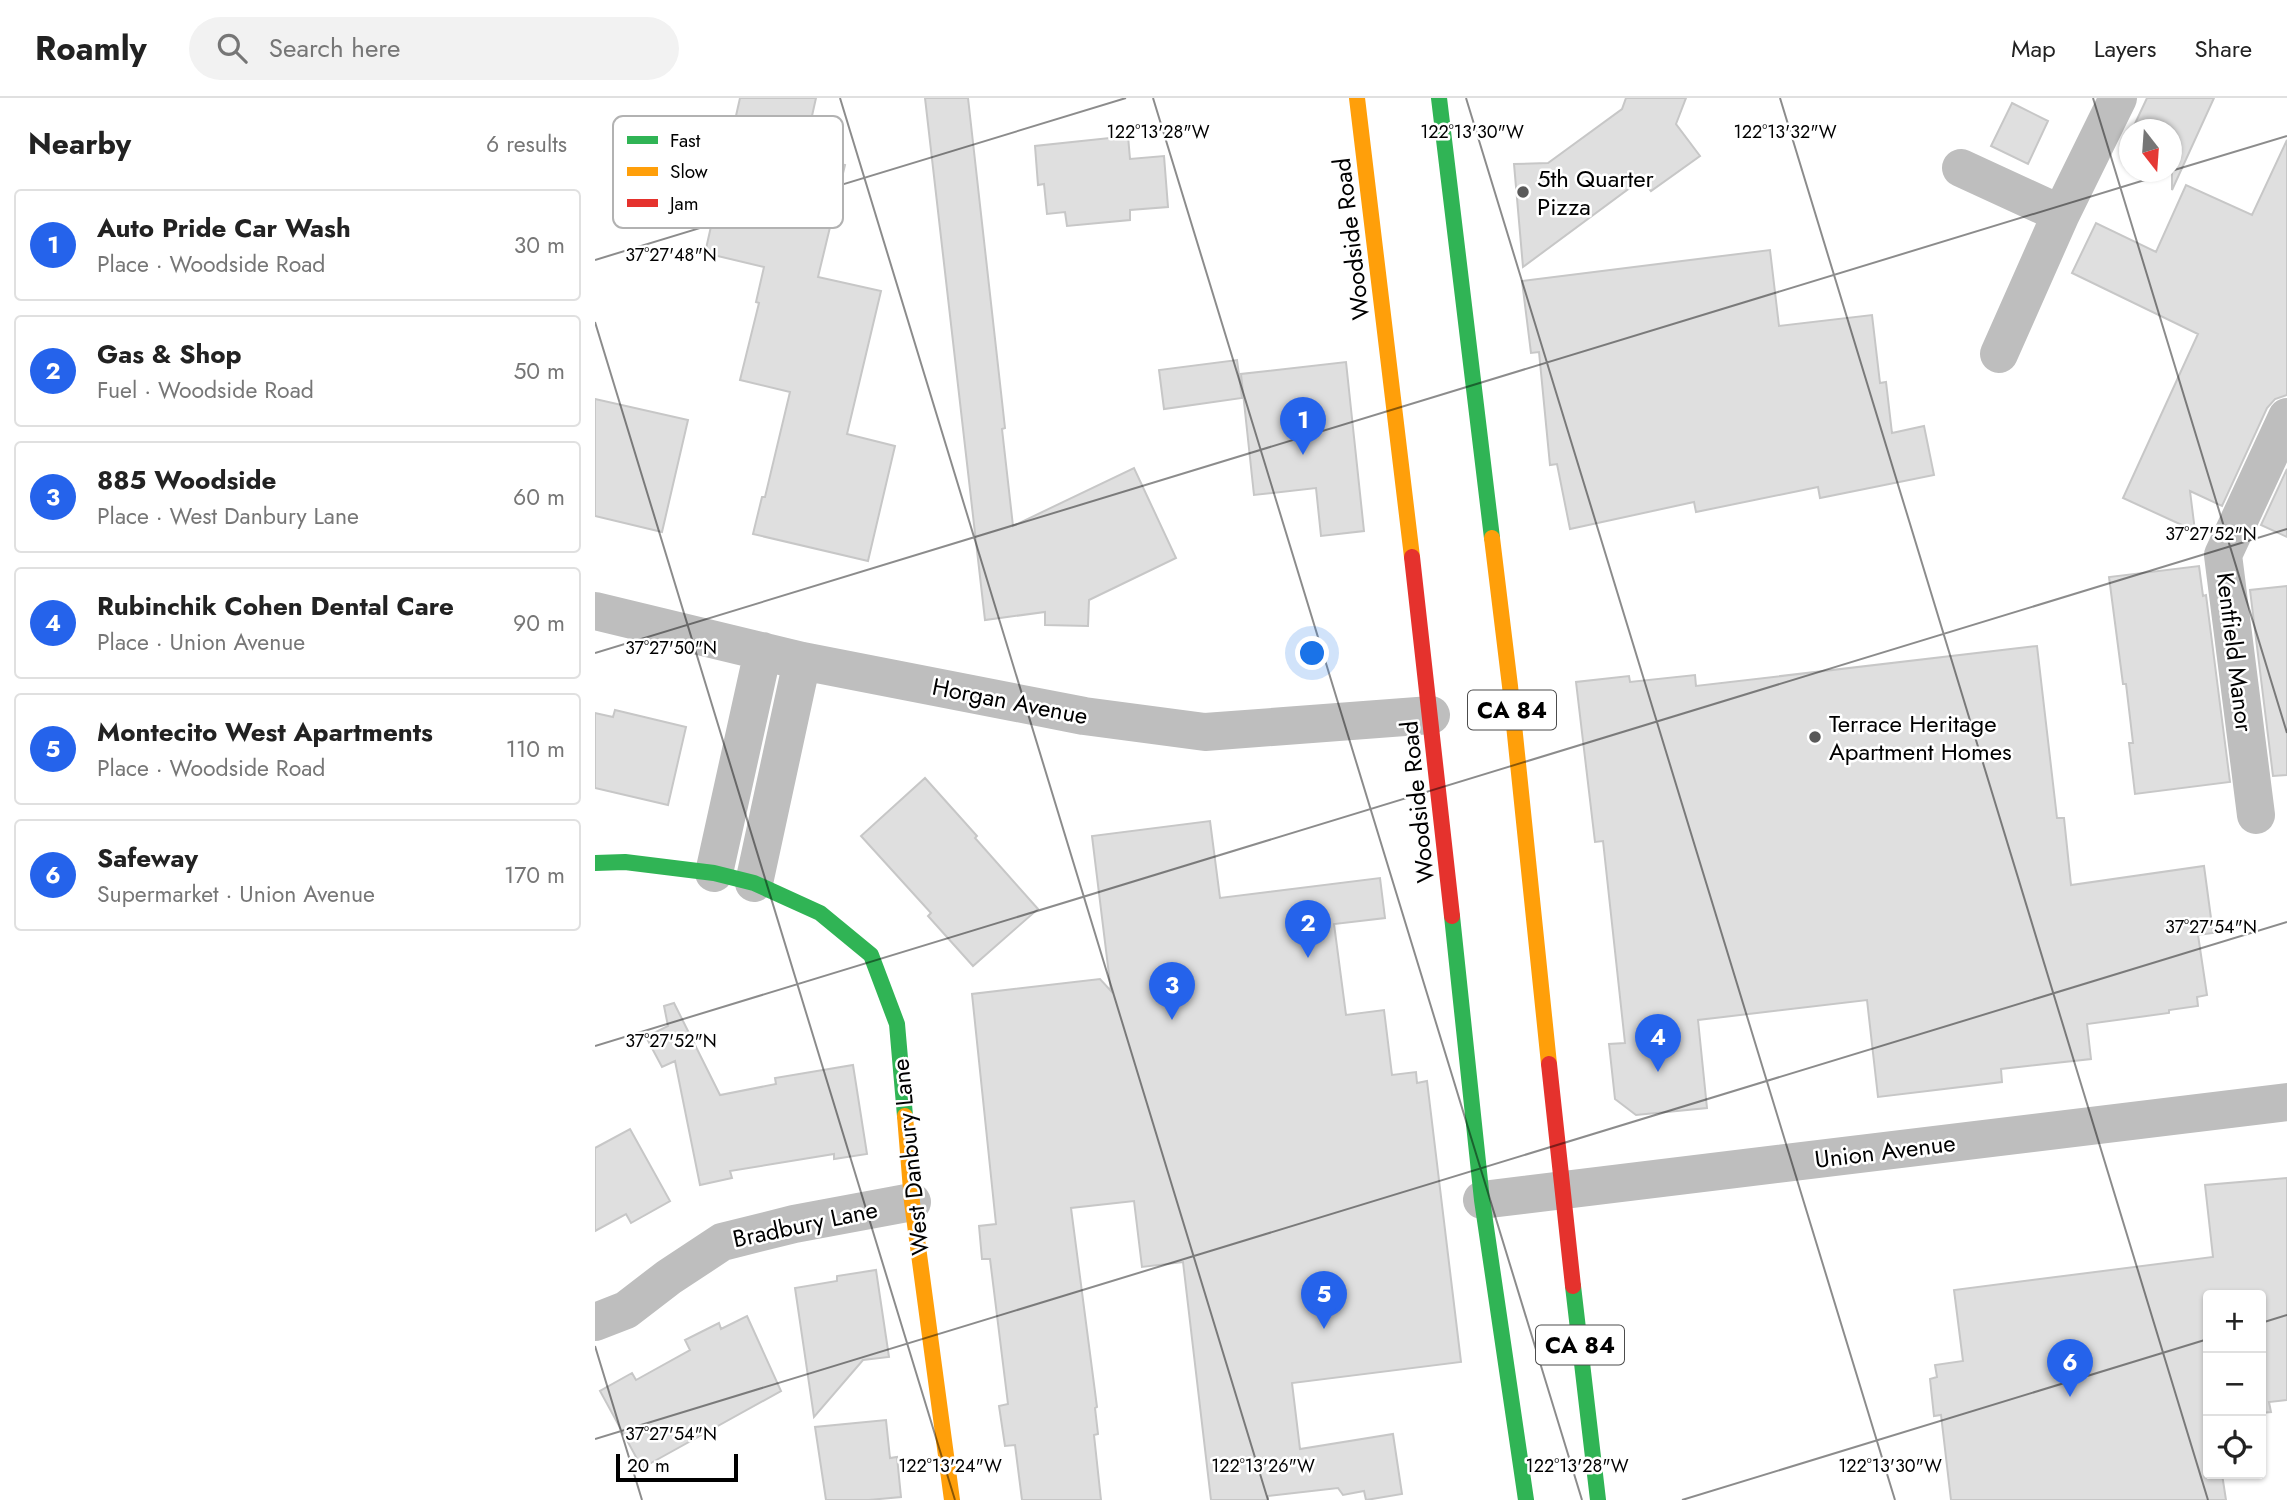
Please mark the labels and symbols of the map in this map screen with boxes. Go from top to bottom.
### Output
legend [613,116,843,228]
text: 122°13'28"W [1107,119,1210,145]
text: 122°13'30"W [1420,119,1524,145]
text: 122°13'32"W [1734,119,1837,145]
north arrow [2119,119,2182,182]
text: Fast [670,127,701,154]
street label: Woodside Road [1324,156,1378,322]
text: Slow [670,158,708,185]
place label: 5th Quarter Pizza [1537,161,1655,224]
marker: 5th Quarter Pizza [1515,184,1531,200]
text: Jam [667,190,699,217]
text: 37°27'48"N [625,242,717,268]
pin: 1 [1280,397,1326,455]
text: 37°27'52"N [2165,521,2257,547]
street label: Kentfield Manor [2208,570,2262,734]
text: 37°27'50"N [625,635,717,661]
your location [1295,636,1329,670]
street label: Horgan Avenue [929,669,1091,733]
road number: CA 84 [1468,690,1556,730]
place label: Terrace Heritage Apartment Homes [1829,706,2012,769]
street label: Woodside Road [1391,719,1443,885]
marker: Terrace Heritage Apartment Homes [1807,729,1823,745]
pin: 2 [1285,900,1331,958]
text: 37°27'54"N [2165,914,2257,940]
pin: 3 [1149,962,1195,1020]
pin: 4 [1635,1014,1681,1072]
text: 37°27'52"N [625,1028,717,1054]
street label: West Danbury Lane [882,1057,938,1257]
street label: Union Avenue [1813,1125,1957,1177]
street label: Bradbury Lane [729,1192,881,1256]
pin: 5 [1301,1271,1347,1329]
road number: CA 84 [1536,1326,1624,1364]
pin: 6 [2047,1339,2093,1397]
text: 37°27'54"N [625,1421,717,1447]
scale bar [616,1451,739,1483]
text: 122°13'24"W [898,1453,1002,1479]
text: 122°13'26"W [1211,1453,1315,1479]
text: 122°13'28"W [1526,1453,1629,1479]
text: 122°13'30"W [1838,1453,1942,1479]

